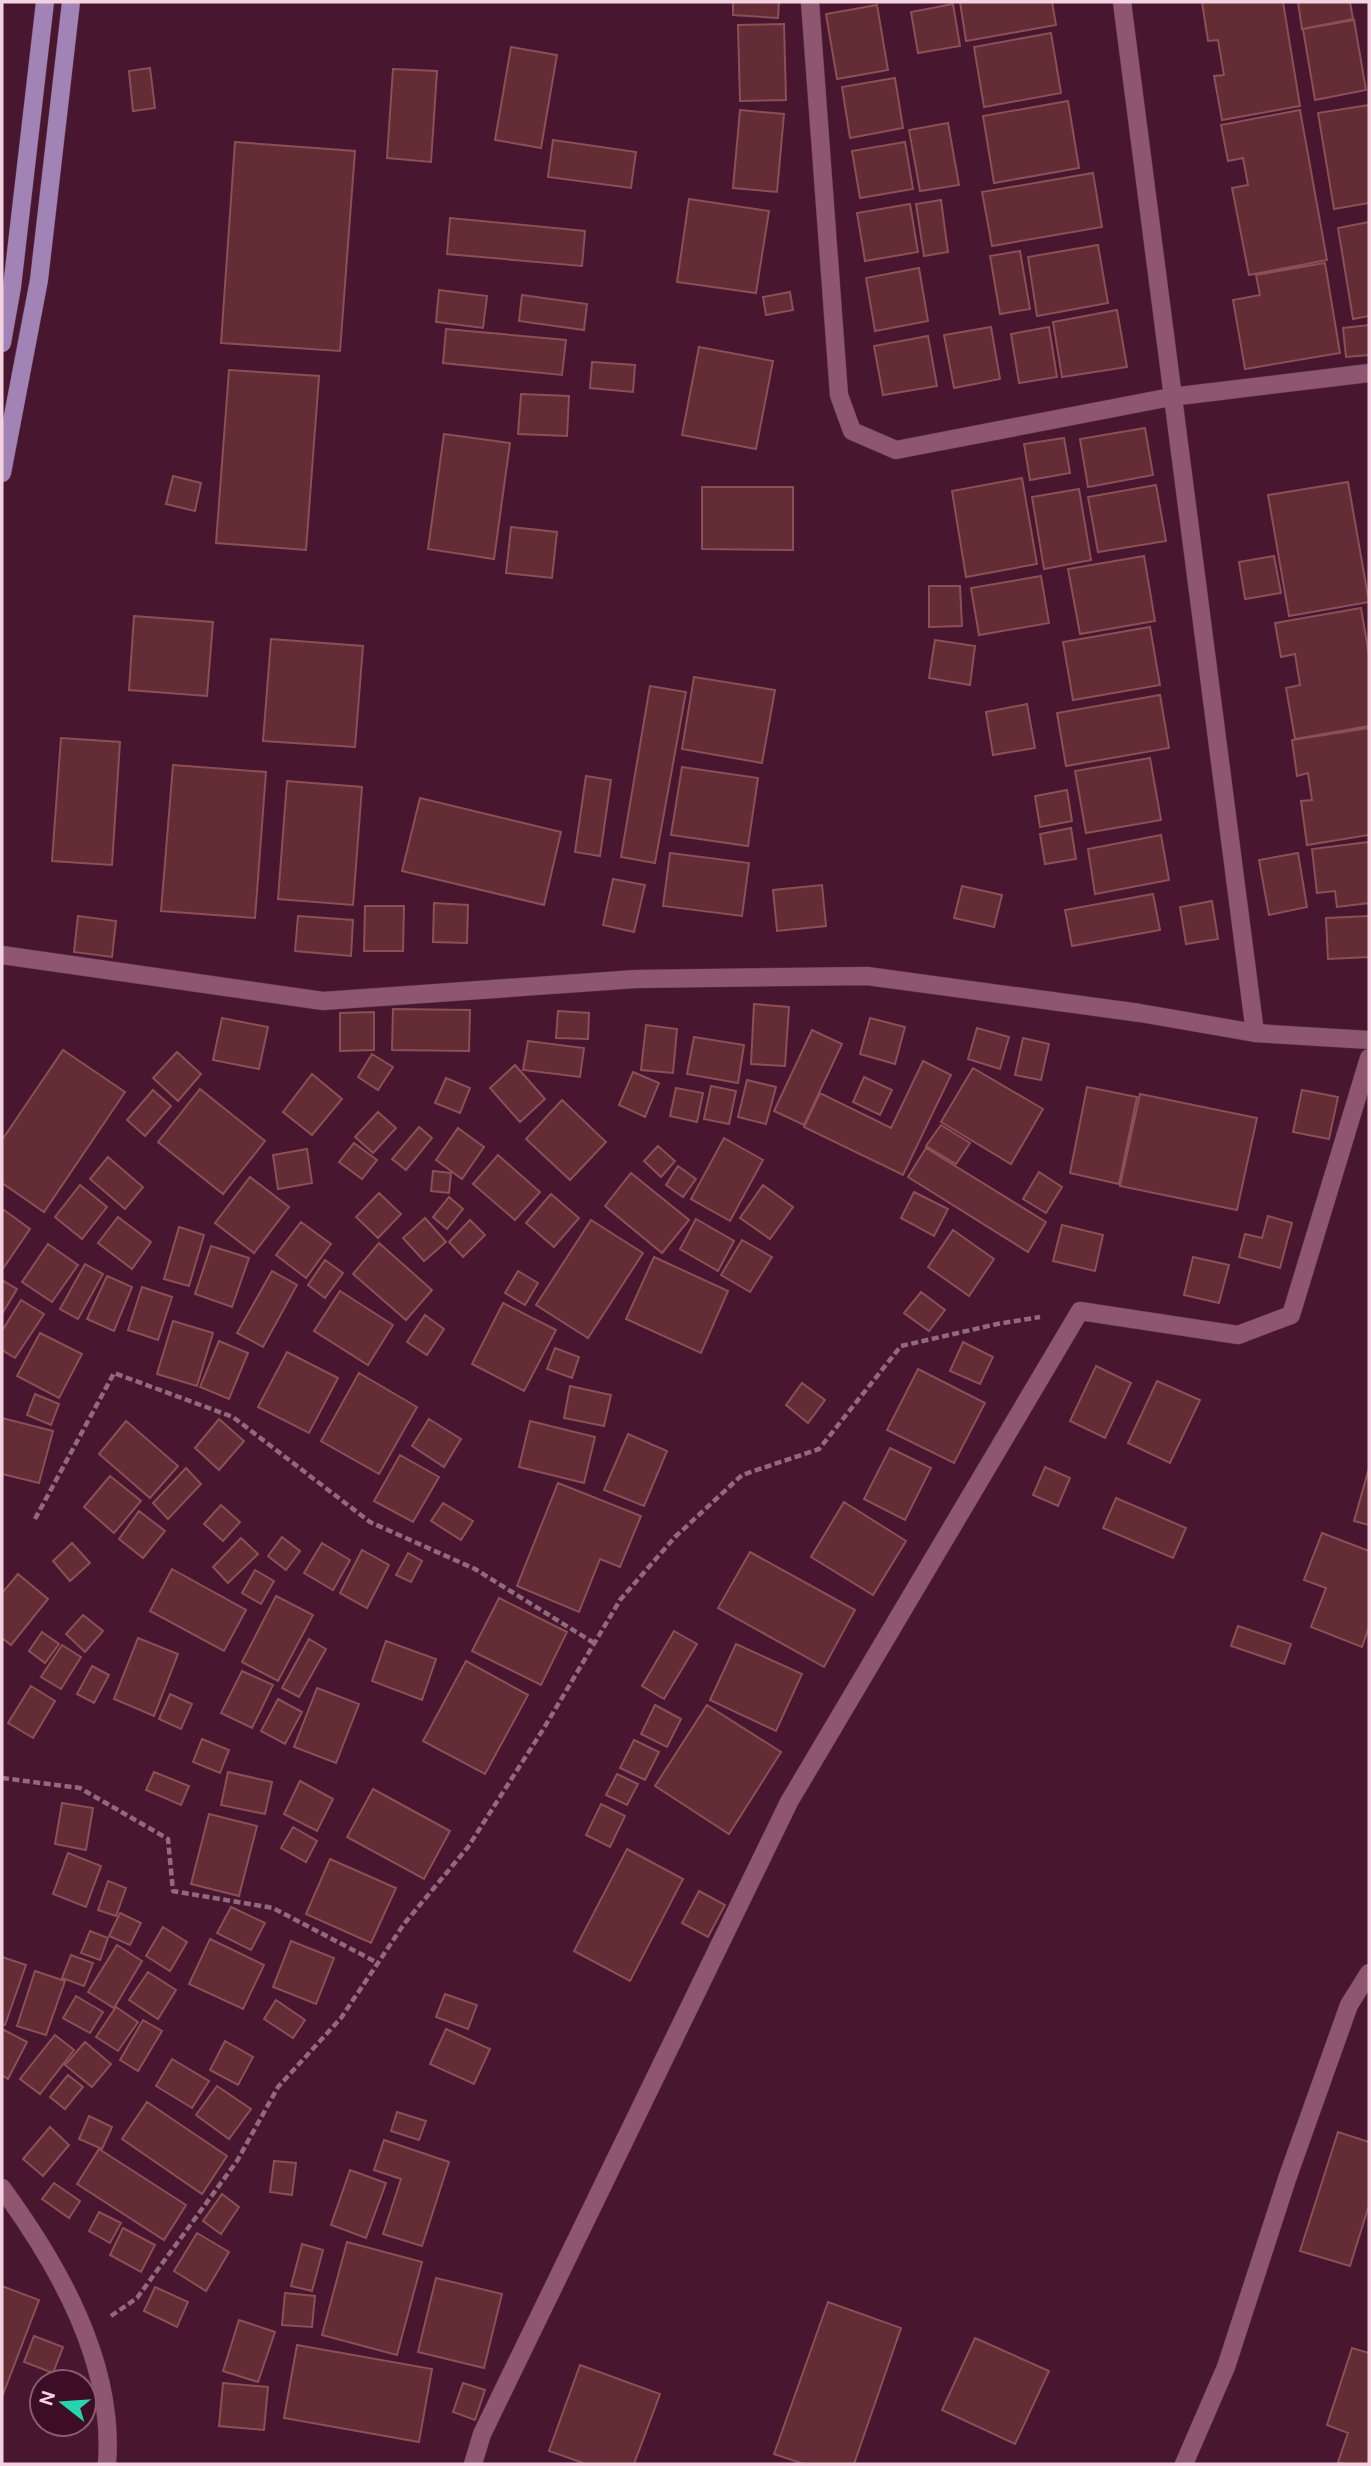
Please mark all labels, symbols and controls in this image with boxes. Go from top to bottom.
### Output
north arrow [28,2368,98,2438]
text: N [33,2388,61,2408]

